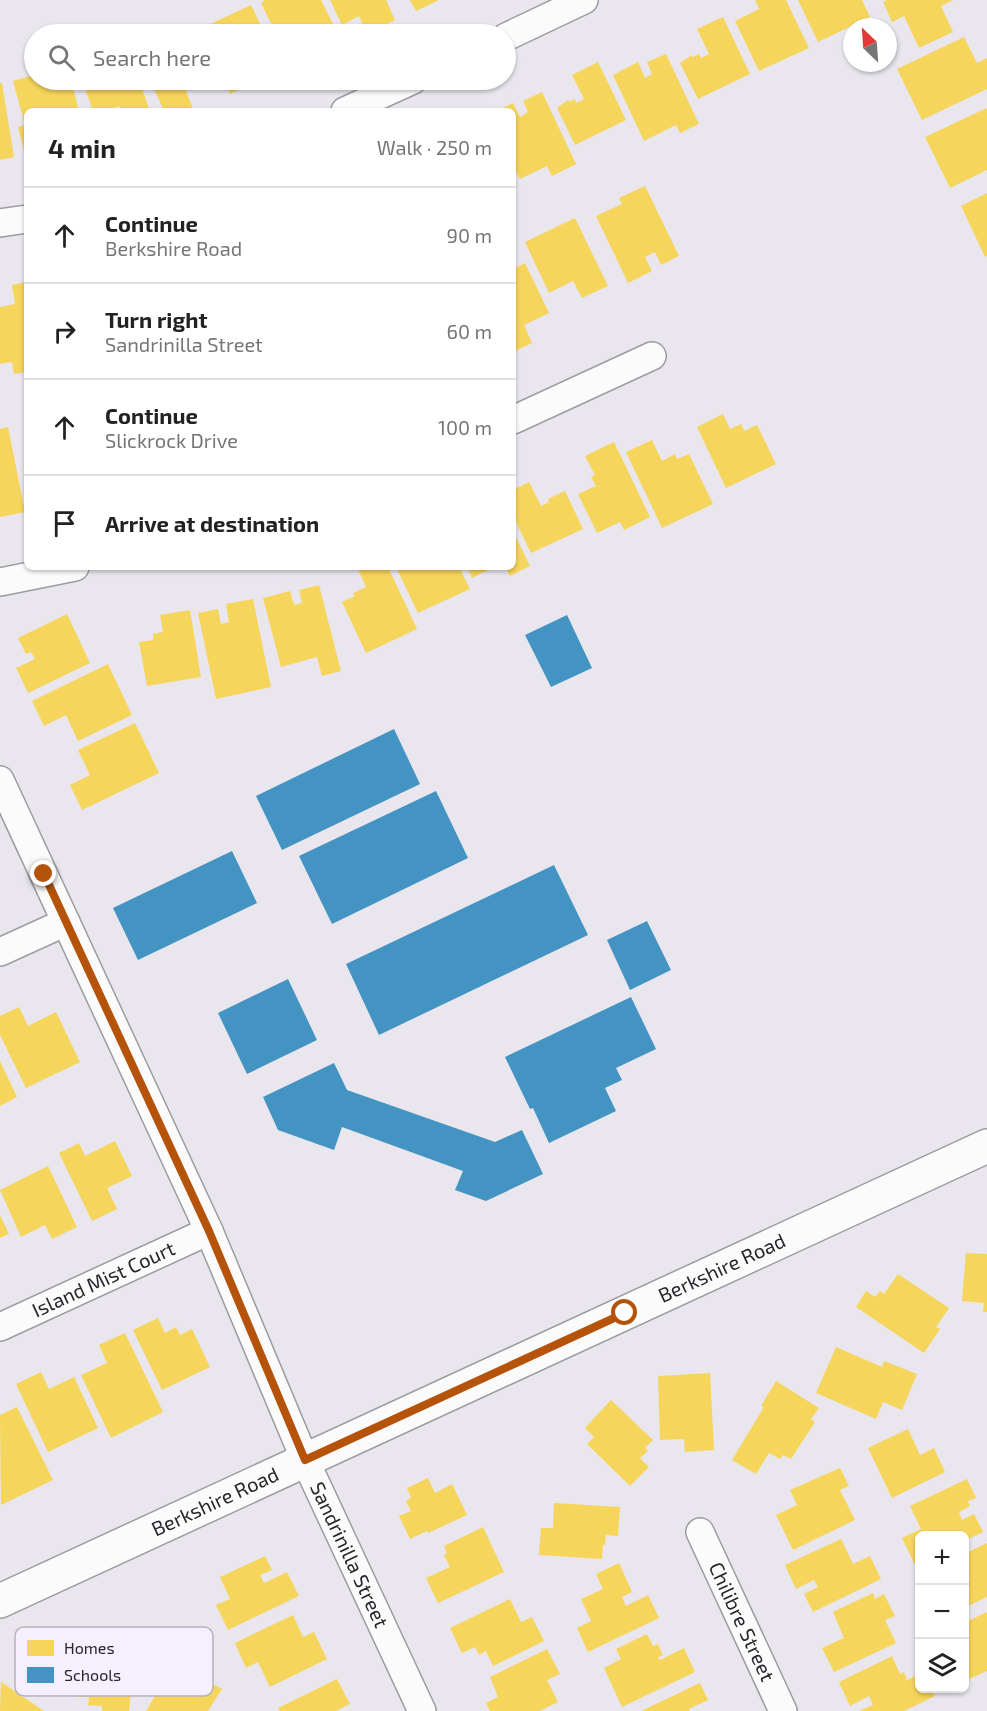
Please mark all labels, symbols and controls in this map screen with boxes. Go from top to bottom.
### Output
north arrow [843,18,897,72]
search box [24,24,516,90]
icon: search [45,41,78,74]
text: Search here [93,44,211,70]
text: 4 min [48,132,116,163]
text: Walk · 250 m [377,135,492,159]
text: Continue [105,210,198,236]
icon: ahead [48,219,81,252]
text: 90 m [447,223,492,247]
text: Berkshire Road [105,236,242,260]
text: Turn right [105,306,207,332]
icon: right [48,315,81,348]
text: 60 m [447,319,492,343]
text: Sandrinilla Street [105,332,263,356]
text: Continue [105,402,198,428]
icon: ahead [48,411,81,444]
text: 100 m [438,415,492,439]
text: Slickrock Drive [105,428,238,452]
icon: arrive [48,507,81,540]
text: Arrive at destination [105,510,319,536]
route end [30,860,56,886]
street label: Berkshire Road [654,1228,789,1307]
street label: Island Mist Court [28,1235,179,1322]
route start [611,1299,637,1325]
street label: Berkshire Road [147,1461,282,1540]
street label: Sandrinilla Street [306,1478,394,1631]
map controls [915,1531,969,1693]
button: + [915,1531,969,1585]
street label: Chilibre Street [705,1558,781,1685]
button: − [915,1585,969,1639]
legend [15,1627,213,1696]
text: Homes [64,1638,115,1657]
button: layers [915,1639,969,1693]
text: Schools [64,1665,121,1684]

